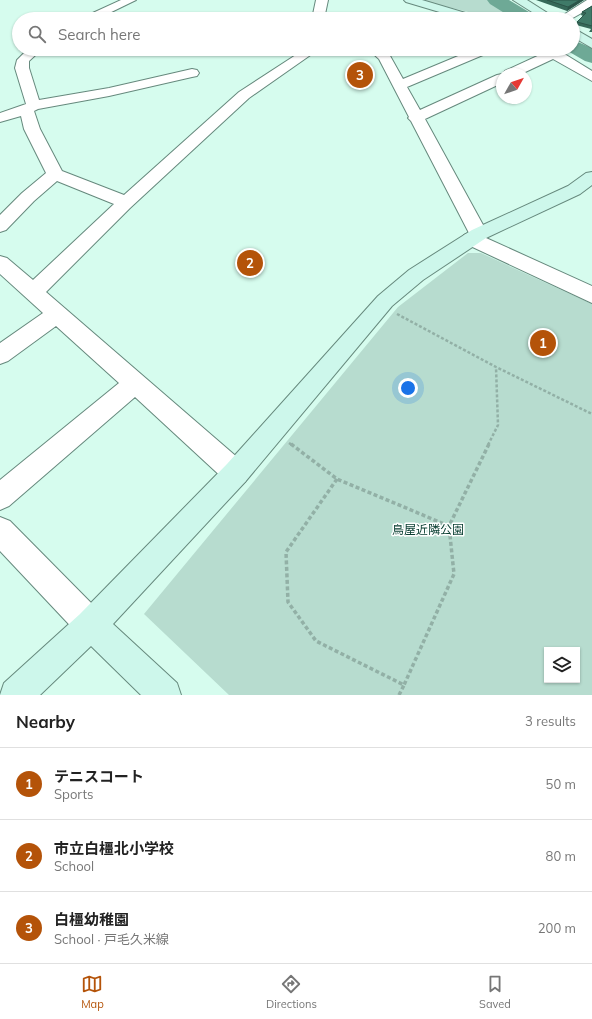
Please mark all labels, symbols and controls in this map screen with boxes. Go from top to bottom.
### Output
search box [12,12,580,56]
icon: search [26,23,48,45]
text: Search here [58,25,140,44]
pin: 3 [347,60,373,90]
north arrow [496,68,532,104]
pin: 2 [237,248,263,278]
pin: 1 [530,328,556,358]
your location [398,378,418,398]
park label: 鳥屋近隣公園 [392,522,464,537]
map controls [544,647,580,683]
button: layers [544,647,580,683]
text: Nearby [16,711,75,732]
text: 3 results [525,713,576,729]
text: テニスコート [54,767,144,786]
text: 1 [25,776,33,792]
text: 50 m [546,776,576,792]
text: Sports [54,786,93,802]
text: 市立白橿北小学校 [54,839,174,858]
text: 2 [25,848,33,864]
text: 80 m [546,848,576,864]
text: School [54,858,94,874]
text: 白橿幼稚園 [54,910,129,929]
text: 3 [25,920,33,936]
text: 200 m [538,920,576,936]
text: School · 戸毛久米線 [54,931,169,947]
tab: Map [81,973,104,1011]
tab: Directions [266,973,317,1011]
tab: Saved [479,973,511,1011]

